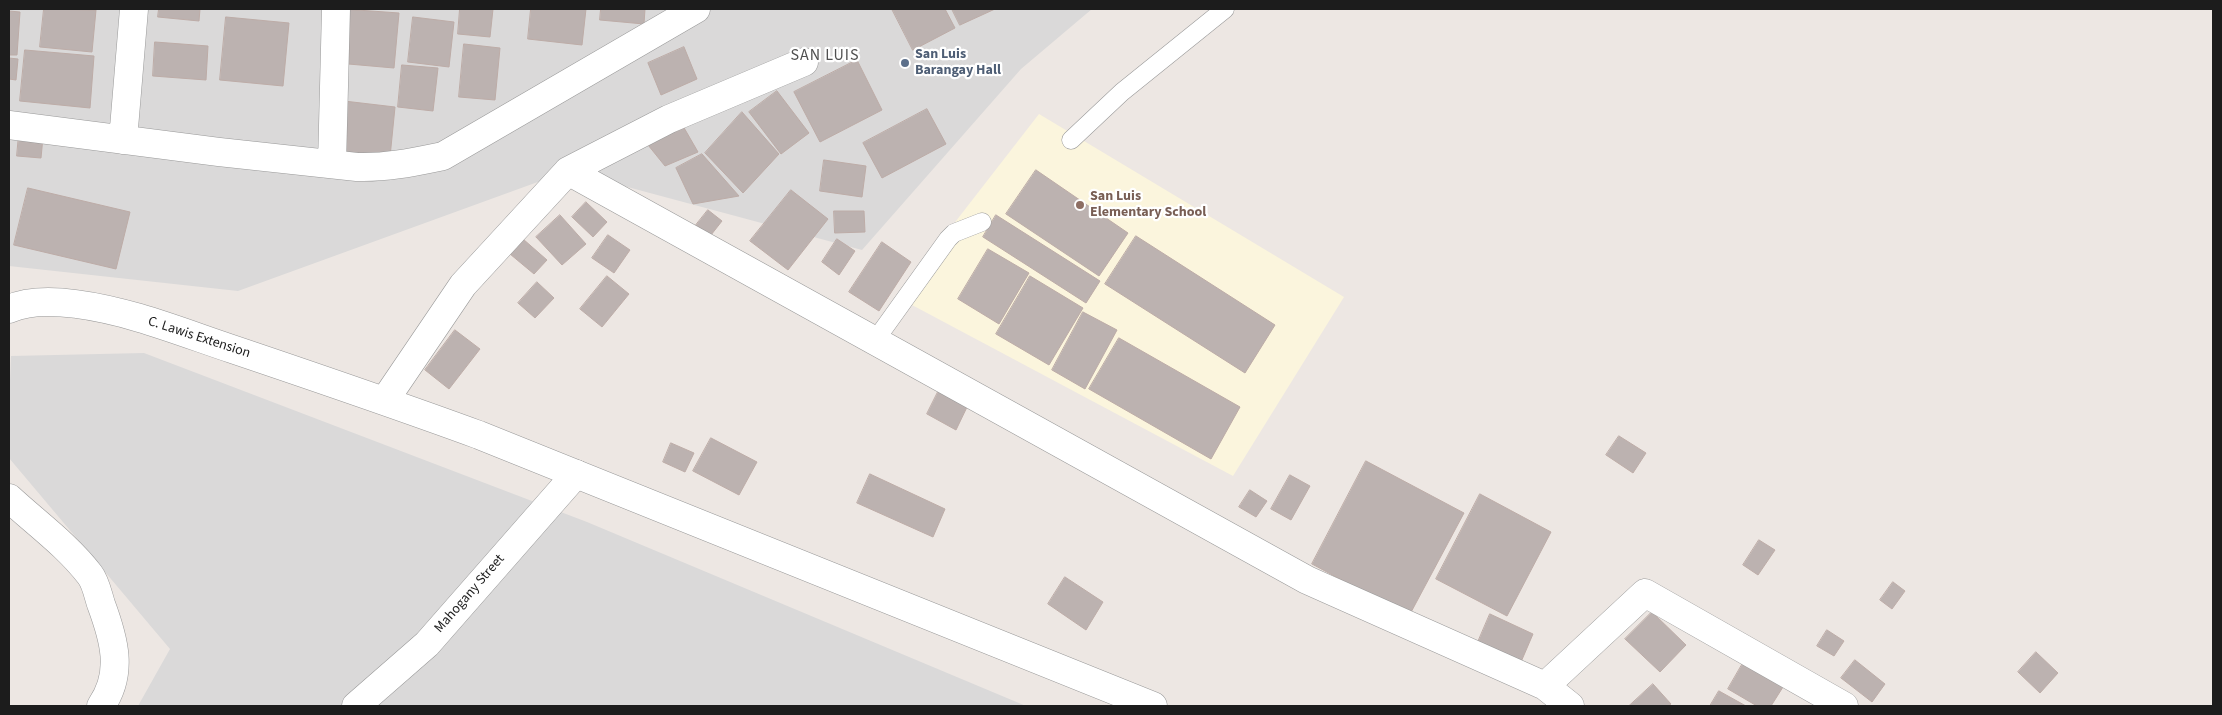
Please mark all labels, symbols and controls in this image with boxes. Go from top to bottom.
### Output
district label: SAN LUIS [789,46,861,66]
place label: San Luis Barangay Hall [915,47,1001,80]
marker: San Luis Barangay Hall [899,57,911,69]
place label: San Luis Elementary School [1090,189,1206,222]
marker: San Luis Elementary School [1074,199,1086,211]
street label: C. Lawis Extension [146,313,252,363]
street label: Mahogany Street [431,551,509,637]

